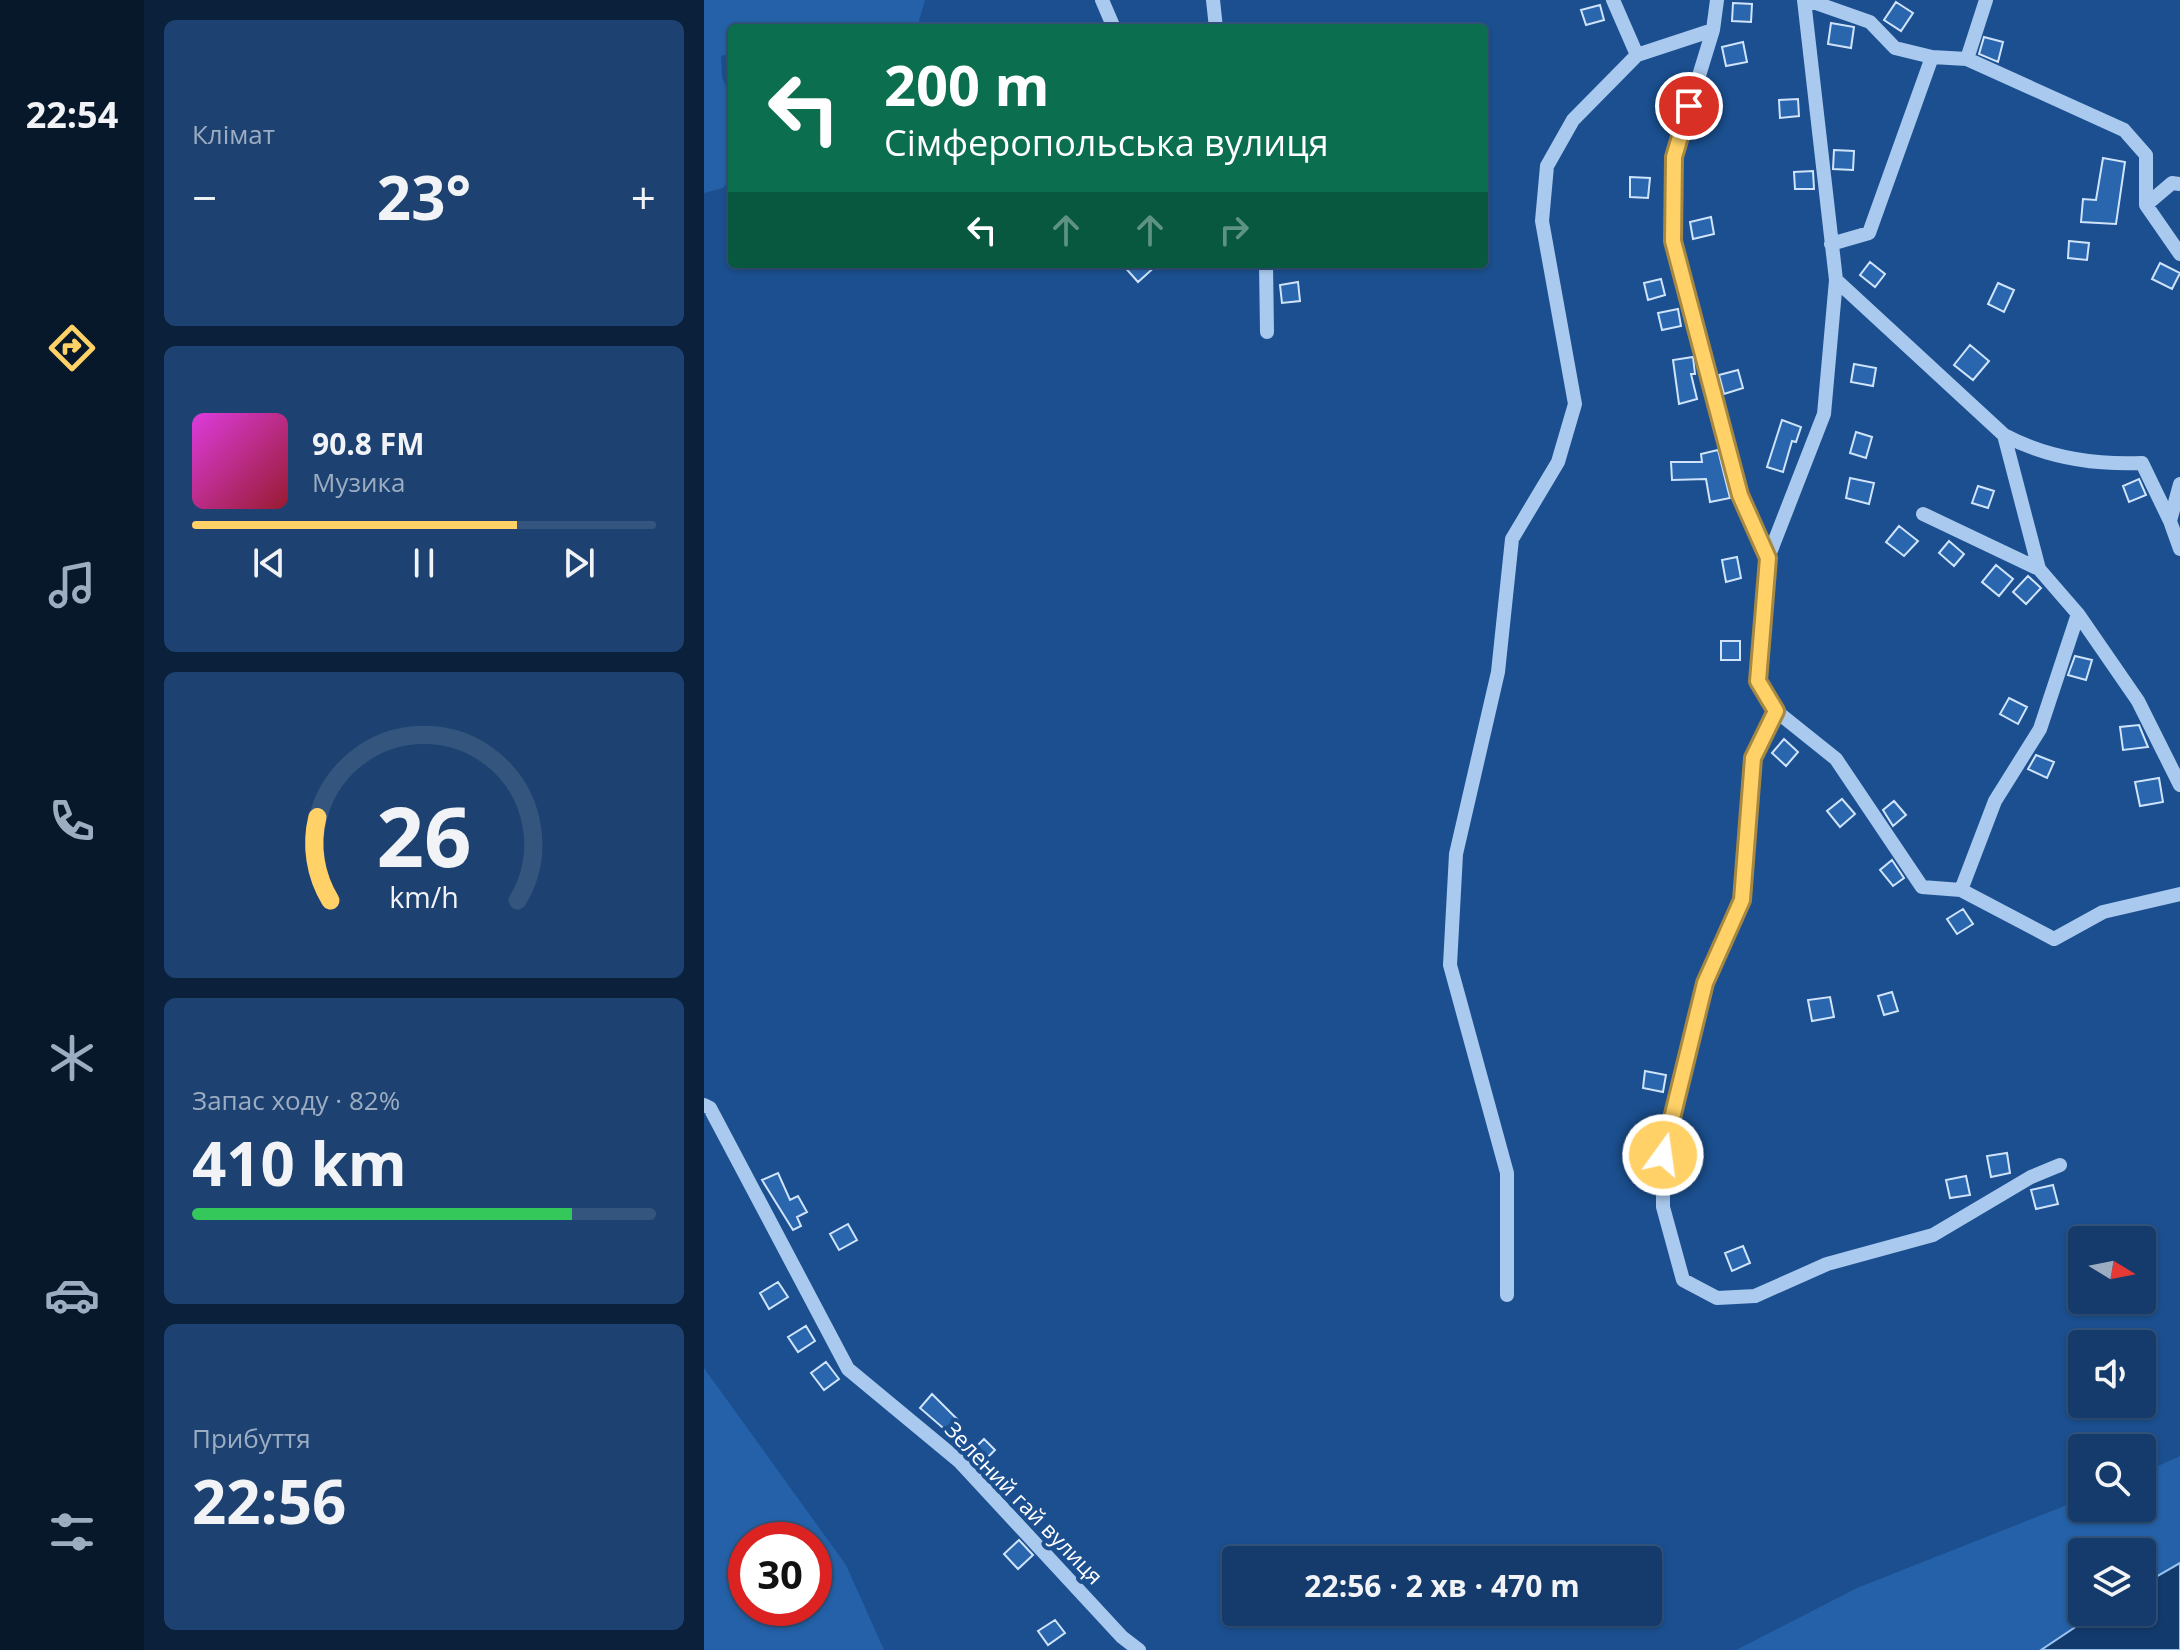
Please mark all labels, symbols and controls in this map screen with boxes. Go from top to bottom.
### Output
text: 200 m [884,46,1050,122]
icon: left [752,56,856,160]
pin [1655,72,1723,140]
icon: arrive [1667,84,1711,128]
text: 22:54 [26,90,118,139]
text: Клімат [192,116,275,152]
text: Сімферопольська вулиця [884,118,1329,167]
text: 23° [377,156,471,238]
text: − [192,167,217,227]
text: + [631,167,656,227]
icon: left [960,208,1004,252]
icon: ahead [1044,208,1088,252]
icon: ahead [1128,208,1172,252]
icon: right [1212,208,1256,252]
icon: directions [44,320,100,376]
text: 90.8 FM [312,423,425,464]
text: Музика [312,464,405,500]
icon: previous [247,541,291,585]
icon: pause [402,541,446,585]
icon: next [557,541,601,585]
icon: music [44,557,100,613]
text: 26 [376,778,472,891]
icon: phone [44,793,100,849]
text: km/h [389,877,459,916]
icon: climate [44,1030,100,1086]
text: Запас ходу · 82% [192,1082,400,1118]
position arrow [1621,1113,1705,1197]
text: 410 km [192,1122,407,1204]
north arrow [2068,1226,2156,1314]
map controls [2068,1226,2156,1626]
icon: car [44,1267,100,1323]
button: sound [2068,1330,2156,1418]
street label: Зелений гай вулиця [939,1414,1110,1590]
text: Прибуття [192,1420,311,1456]
button: search [2068,1434,2156,1522]
text: 22:56 [192,1460,346,1542]
icon: filters [44,1504,100,1560]
speed limit sign: 30 [728,1522,832,1626]
button: layers [2068,1538,2156,1626]
text: 22:56 · 2 хв · 470 m [1304,1565,1580,1606]

